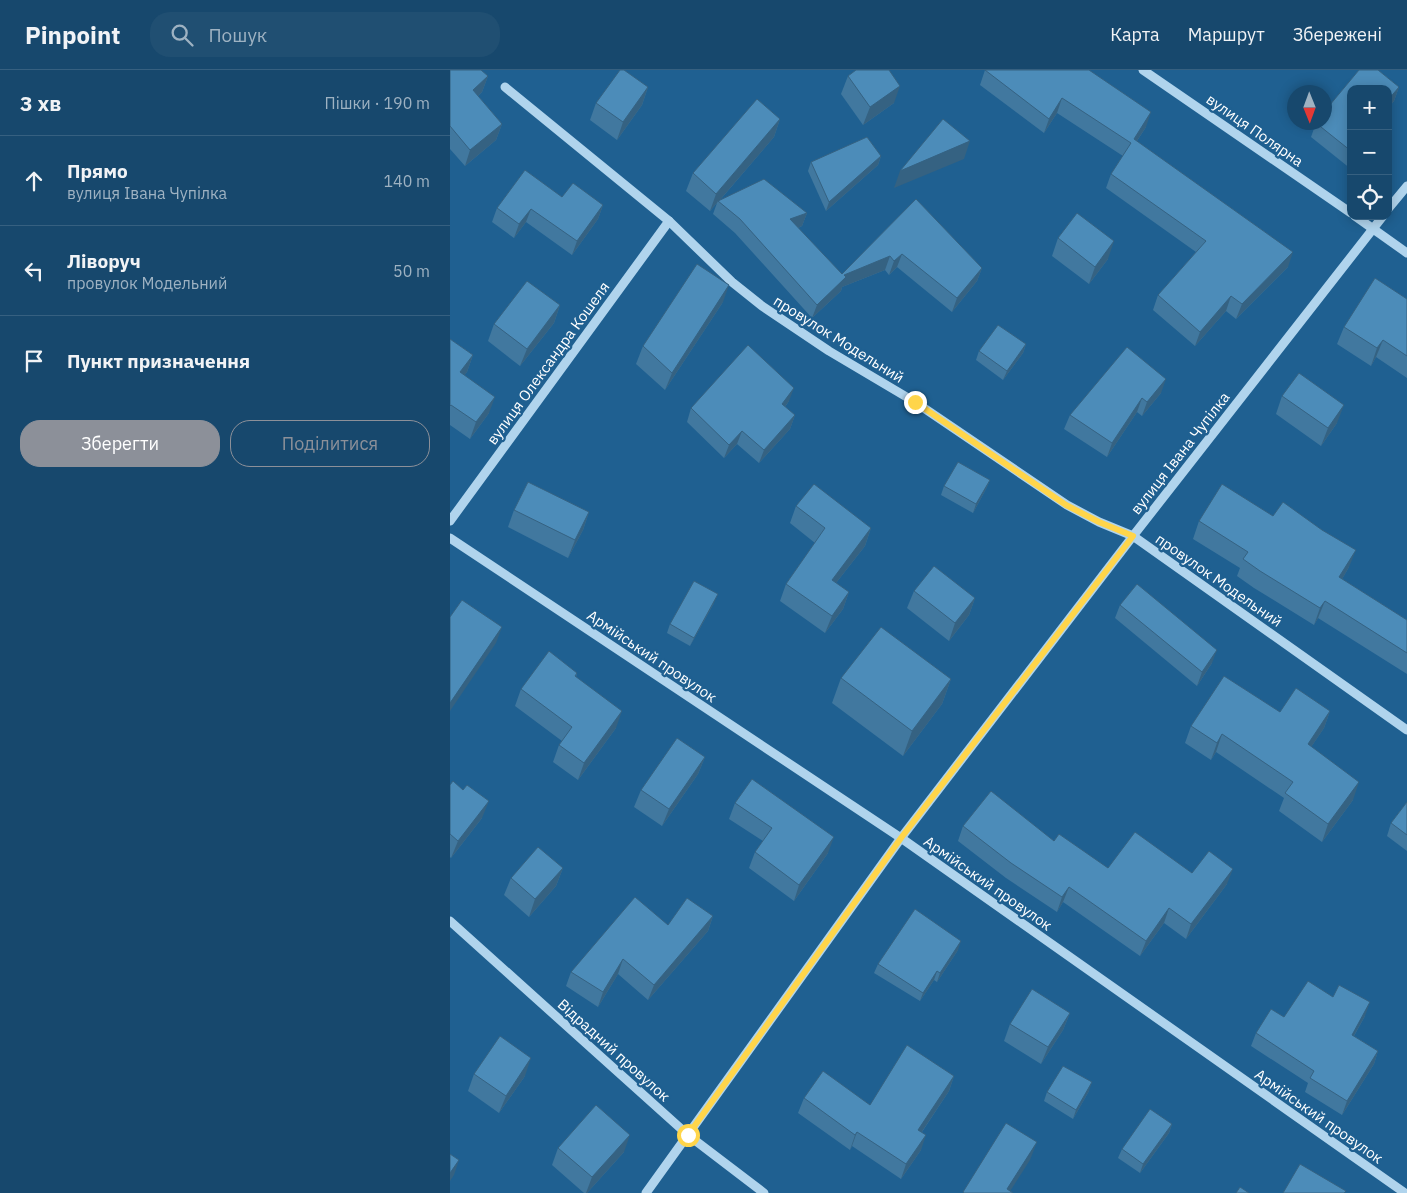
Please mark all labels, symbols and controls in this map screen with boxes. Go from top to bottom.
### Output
search box [150,12,500,57]
text: Pinpoint [25,19,120,51]
icon: search [168,21,196,49]
text: Пошук [208,23,267,47]
text: Карта [1110,23,1160,46]
text: Маршрут [1188,23,1265,46]
text: Збережені [1293,23,1382,46]
north arrow [1287,85,1332,130]
map controls [1347,85,1392,220]
button: + [1347,85,1392,130]
text: 3 хв [20,89,61,117]
street label: вулиця Полярна [1203,89,1307,171]
text: Пішки · 190 m [325,93,430,113]
button: − [1347,130,1392,175]
text: Прямо [67,159,128,183]
icon: ahead [20,167,48,195]
text: 140 m [383,171,430,191]
button: locate [1347,175,1392,220]
text: вулиця Івана Чупілка [67,183,227,203]
text: Ліворуч [67,249,141,273]
icon: left [20,257,48,285]
text: 50 m [393,261,430,281]
text: провулок Модельний [67,273,227,293]
street label: вулиця Олександра Кошеля [482,278,614,448]
street label: провулок Модельний [770,291,908,387]
icon: arrive [20,347,48,375]
text: Пункт призначення [67,349,250,373]
street label: вулиця Івана Чупілка [1126,388,1234,518]
route end [904,391,927,414]
button: Зберегти [20,420,220,467]
button: Поділитися [230,420,430,467]
street label: провулок Модельний [1152,529,1286,631]
street label: Армійський провулок [584,606,720,706]
street label: Армійський провулок [920,832,1056,934]
street label: Відрадний провулок [554,994,674,1106]
street label: Армійський провулок [1251,1065,1387,1167]
route start [677,1124,700,1147]

